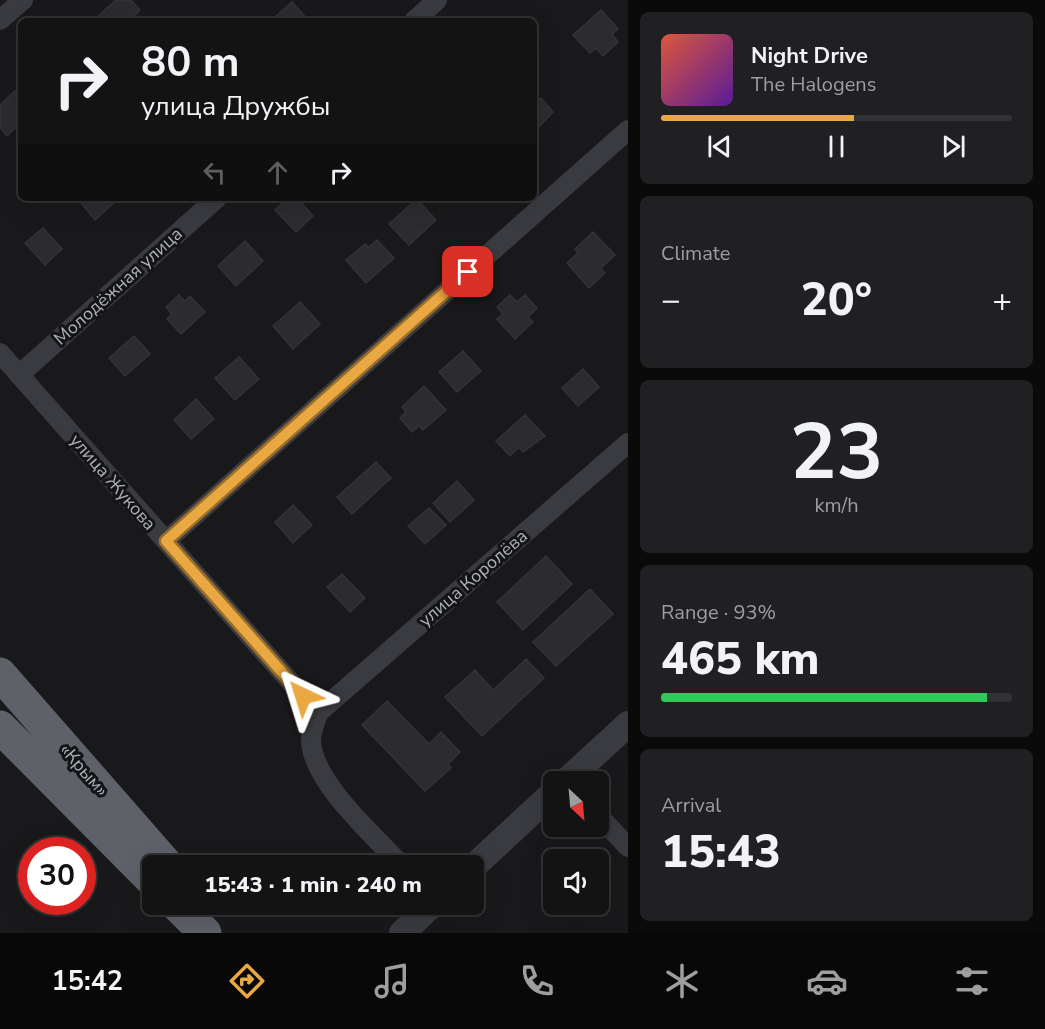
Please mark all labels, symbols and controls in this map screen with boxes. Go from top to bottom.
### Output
text: 80 m [141,34,240,91]
text: Night Drive [751,41,868,71]
icon: right [42,42,120,120]
text: The Halogens [751,71,876,98]
text: улица Дружбы [141,88,330,125]
icon: previous [703,130,736,163]
icon: pause [820,130,853,163]
icon: next [937,130,970,163]
icon: left [198,156,231,189]
icon: ahead [261,156,294,189]
icon: right [324,156,357,189]
street label: Молодёжная улица [49,222,187,350]
text: Climate [661,240,730,267]
pin [442,246,493,297]
icon: arrive [451,255,484,288]
text: 20° [801,270,872,331]
text: − [661,278,681,323]
text: + [992,278,1012,323]
text: 23 [790,399,883,506]
street label: улица Жукова [64,429,162,535]
text: km/h [814,492,859,519]
street label: улица Королёва [414,524,532,632]
text: Range · 93% [661,599,776,626]
text: 465 km [661,629,820,690]
position arrow [271,664,335,728]
street label: «Крым» [54,738,114,802]
north arrow [543,771,609,837]
map controls [543,771,609,915]
text: Arrival [661,792,721,819]
text: 15:43 [661,822,781,883]
speed limit sign: 30 [18,837,96,915]
button: sound [543,849,609,915]
text: 15:43 · 1 min · 240 m [204,870,422,900]
icon: directions [226,960,268,1002]
icon: music [371,960,413,1002]
icon: phone [516,960,558,1002]
icon: climate [661,960,703,1002]
icon: car [806,960,848,1002]
icon: filters [951,960,993,1002]
text: 15:42 [52,963,123,1000]

